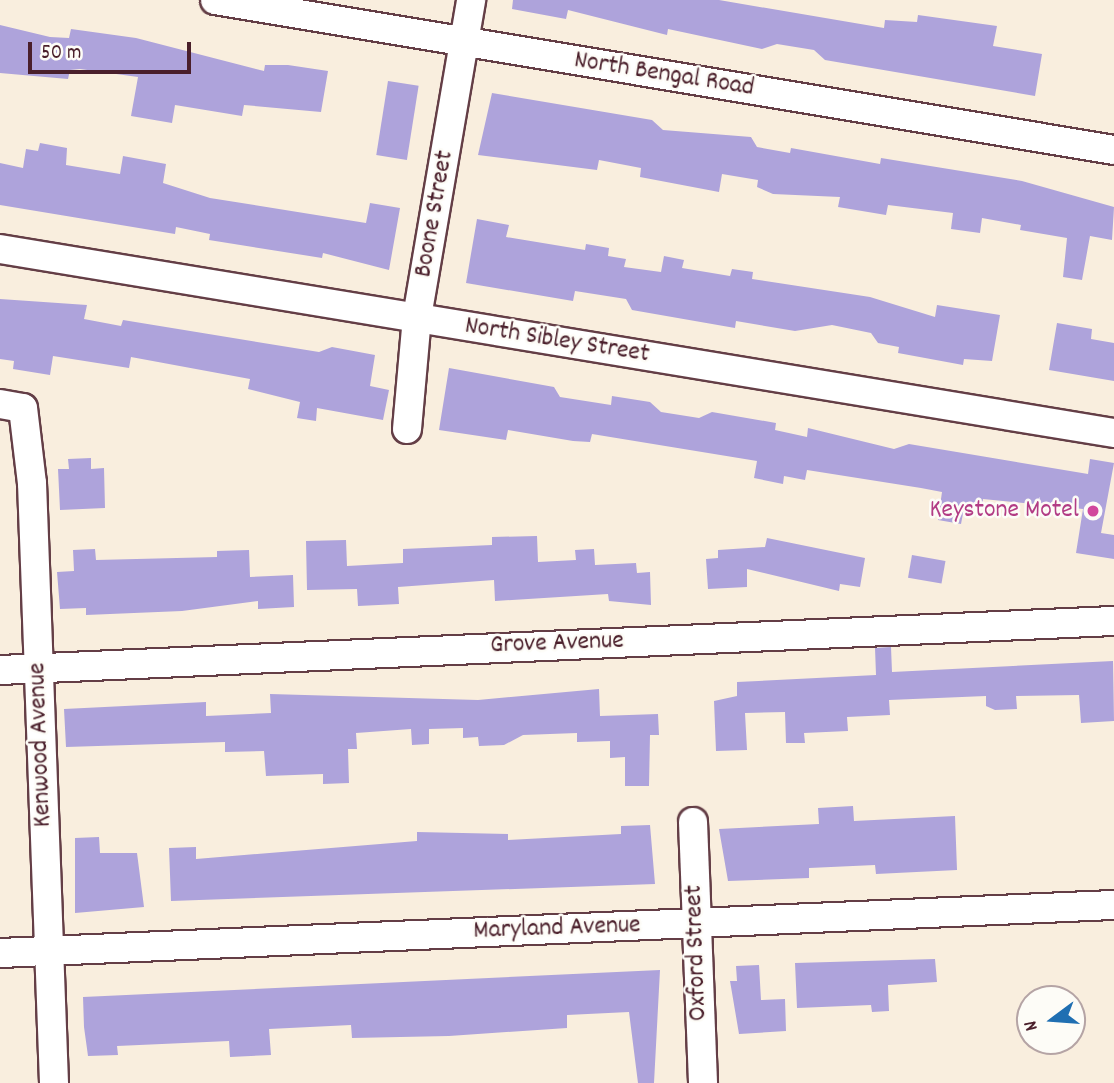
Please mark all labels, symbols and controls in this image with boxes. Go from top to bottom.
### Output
scale bar [32,28,194,72]
text: 50 m [41,39,81,69]
street label: North Bengal Road [572,45,756,105]
street label: Boone Street [409,148,461,280]
street label: North Sibley Street [463,311,651,371]
place label: Keystone Motel [929,495,1079,527]
marker: Keystone Motel [1085,503,1101,519]
street label: Grove Avenue [490,626,624,662]
street label: Kenwood Avenue [23,662,59,828]
street label: Oxford Street [679,884,715,1022]
street label: Maryland Avenue [473,910,641,948]
north arrow [1016,985,1086,1055]
text: N [1018,1017,1047,1034]

